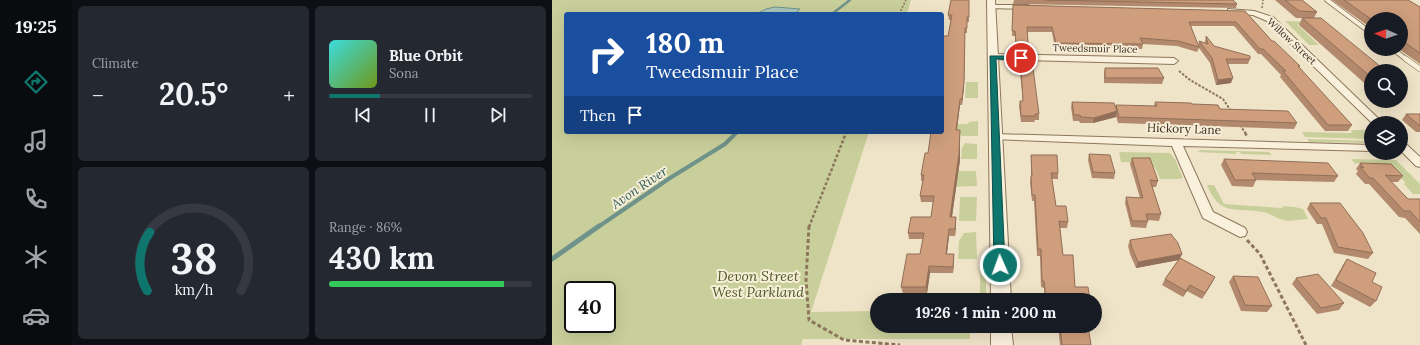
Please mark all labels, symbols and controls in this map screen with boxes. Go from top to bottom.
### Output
north arrow [1364,12,1408,56]
map controls [1364,12,1408,160]
text: 19:25 [15,15,57,38]
street label: Willow Street [1264,15,1319,68]
text: 180 m [646,25,724,61]
icon: right [580,28,632,80]
pin [1004,41,1038,75]
street label: Tweedsmuir Place [1052,41,1138,56]
text: Blue Orbit [389,46,463,65]
icon: arrive [1010,47,1032,69]
text: Climate [92,55,139,72]
text: Tweedsmuir Place [646,60,799,83]
button: search [1364,64,1408,108]
text: Sona [389,65,419,82]
icon: directions [22,68,50,96]
text: 20.5° [159,75,228,113]
text: − [92,81,104,109]
text: + [283,81,295,109]
icon: previous [352,104,374,126]
icon: pause [419,104,441,126]
icon: next [487,104,509,126]
icon: arrive [624,104,646,126]
text: Then [580,106,616,125]
button: layers [1364,116,1408,160]
street label: Hickory Lane [1147,120,1222,137]
icon: music [22,127,50,155]
water label: Avon River [607,162,671,213]
icon: phone [22,185,50,213]
text: Range · 86% [329,219,402,236]
text: 38 [170,232,217,285]
text: 430 km [329,239,435,277]
icon: climate [22,243,50,271]
position arrow [979,244,1021,286]
park label: Devon Street West Parkland [712,267,804,301]
text: km/h [174,280,213,299]
speed limit sign: 40 [564,281,616,333]
icon: car [22,302,50,330]
text: 19:26 · 1 min · 200 m [916,303,1056,322]

